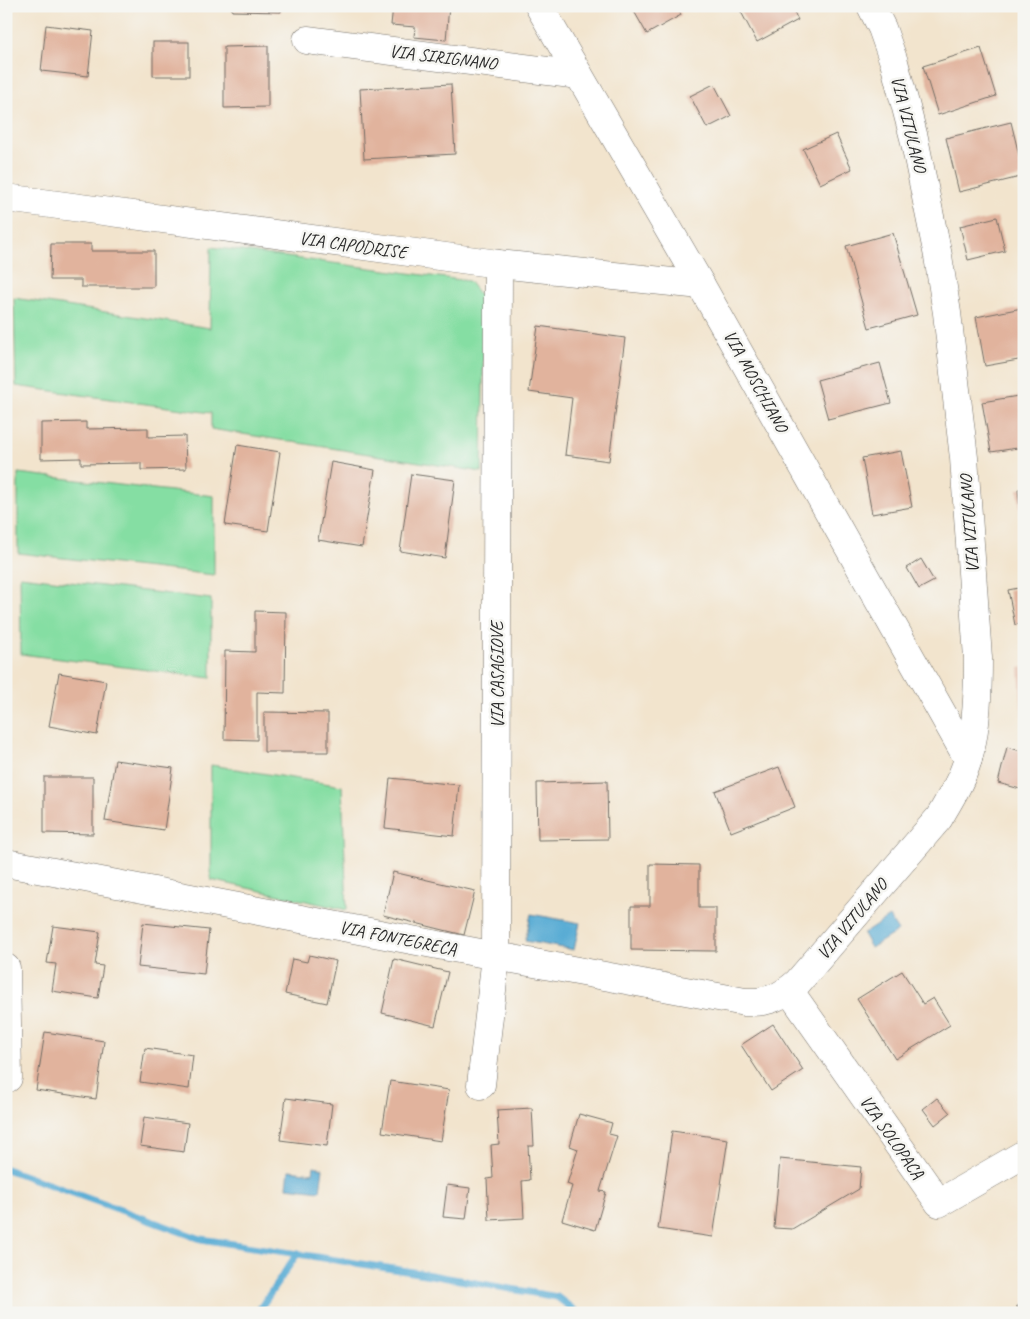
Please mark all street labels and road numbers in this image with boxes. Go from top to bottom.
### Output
street label: VIA SIRIGNANO [388,40,500,75]
street label: VIA VITULANO [886,74,932,176]
street label: VIA CAPODRISE [298,227,410,264]
street label: VIA MOSCHIANO [719,326,794,438]
street label: VIA VITULANO [954,472,983,574]
street label: VIA CASAGIOVE [486,619,508,728]
street label: VIA VITULANO [812,873,893,964]
street label: VIA FONTEGRECA [338,916,459,960]
street label: VIA SOLOPACA [855,1091,929,1184]

